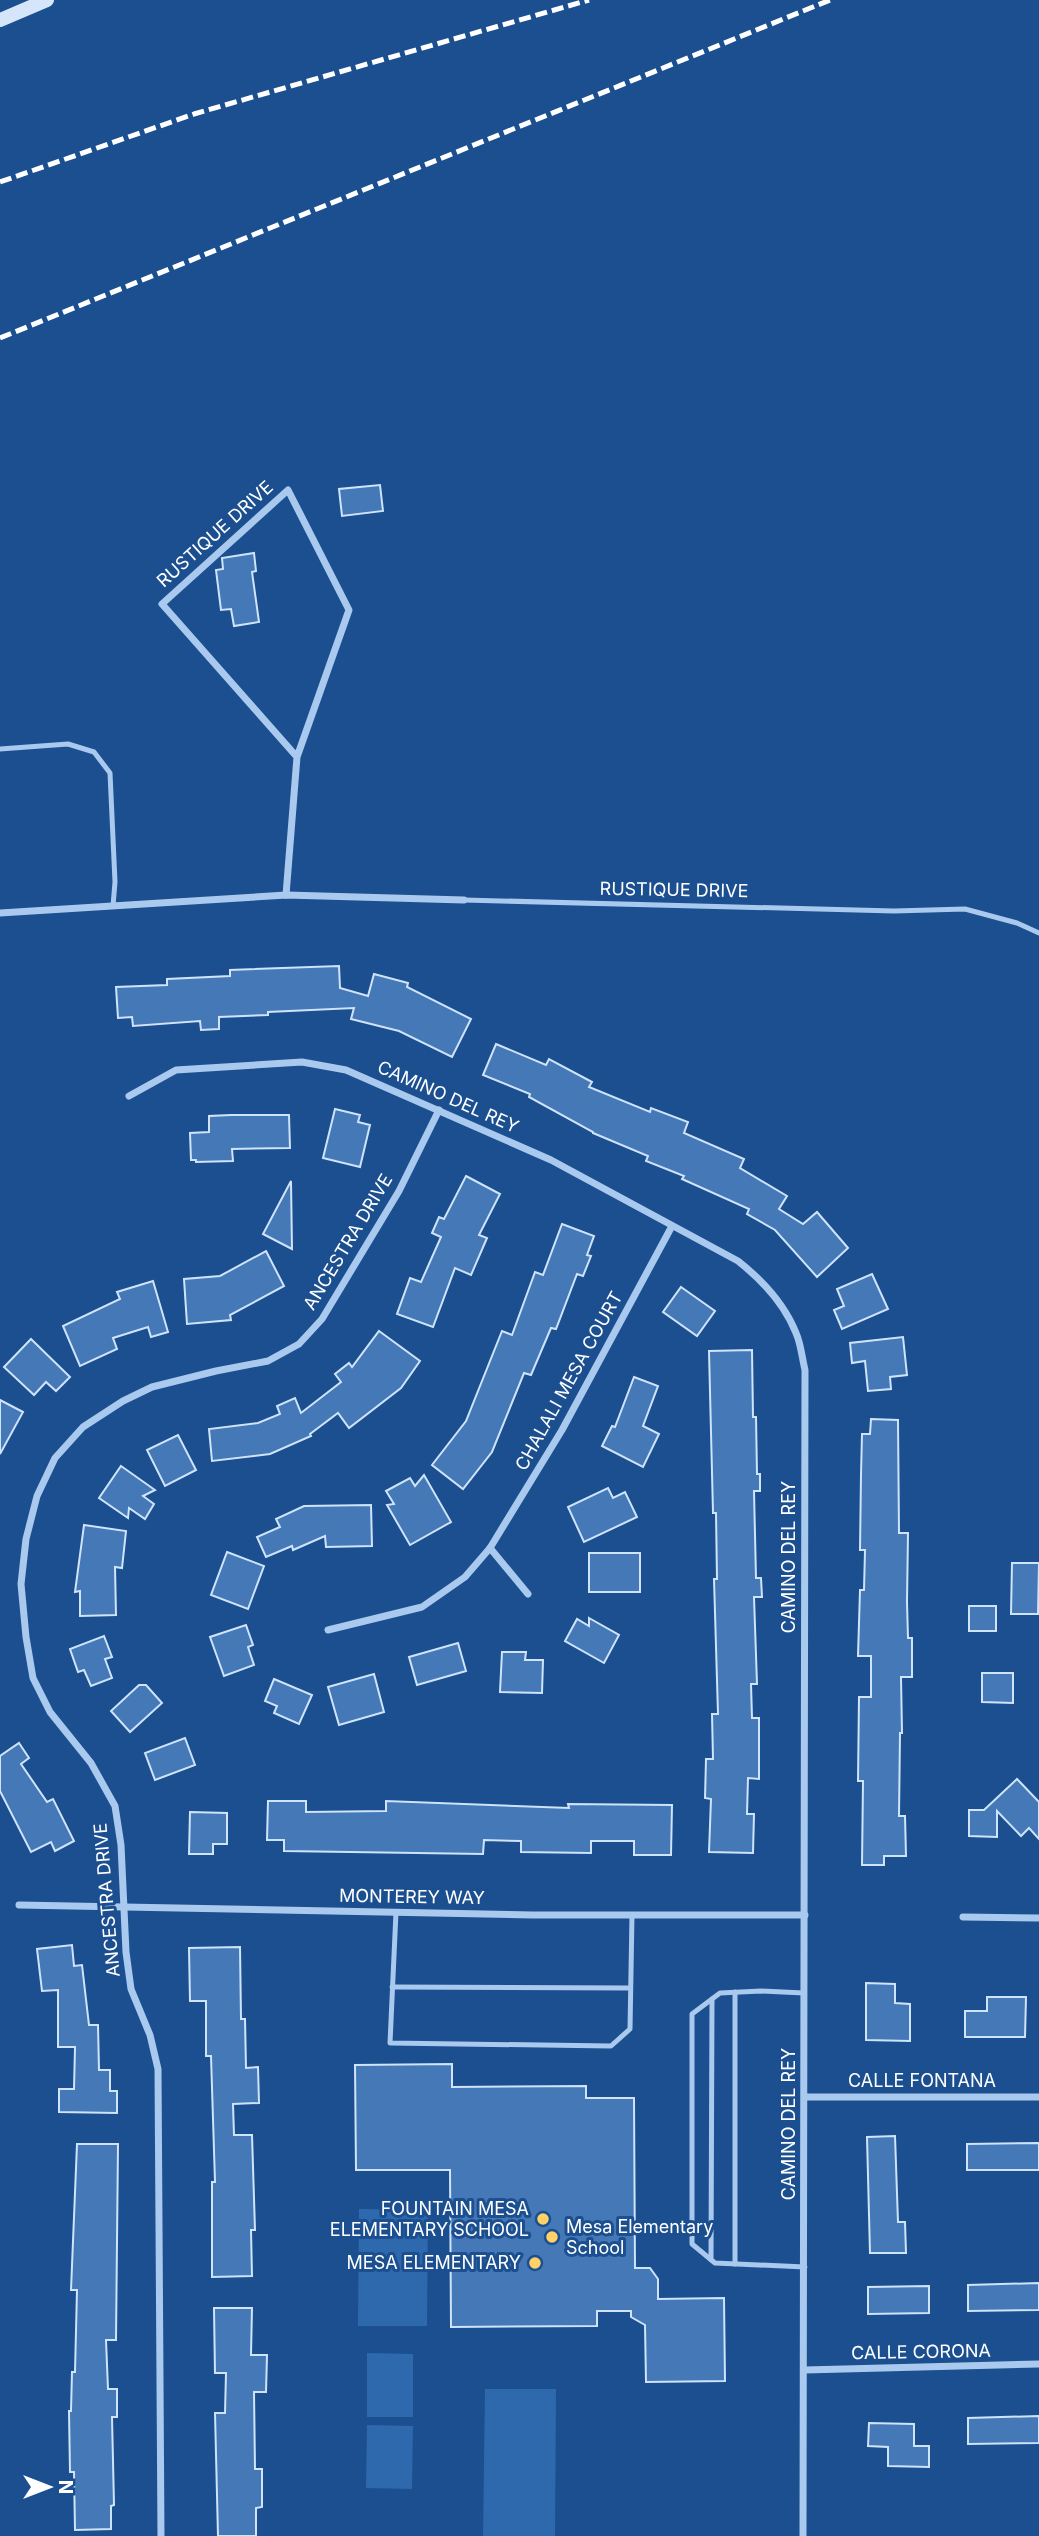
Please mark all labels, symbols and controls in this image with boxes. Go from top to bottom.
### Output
street label: RUSTIQUE DRIVE [152,476,277,591]
street label: RUSTIQUE DRIVE [600,878,749,901]
street label: CAMINO DEL REY [374,1056,522,1137]
street label: ANCESTRA DRIVE [299,1170,396,1314]
street label: CHALALI MESA COURT [511,1288,627,1474]
street label: CAMINO DEL REY [778,1481,799,1633]
street label: ANCESTRA DRIVE [89,1822,124,1978]
street label: MONTEREY WAY [339,1885,485,1908]
street label: CAMINO DEL REY [778,2048,799,2200]
street label: CALLE FONTANA [848,2070,996,2091]
place label: FOUNTAIN MESA ELEMENTARY SCHOOL [330,2198,529,2240]
marker: FOUNTAIN MESA ELEMENTARY SCHOOL [535,2211,551,2227]
place label: Mesa Elementary School [566,2216,713,2258]
marker: Mesa Elementary School [544,2229,560,2245]
place label: MESA ELEMENTARY [347,2252,521,2273]
marker: MESA ELEMENTARY [527,2255,543,2271]
street label: CALLE CORONA [851,2340,991,2363]
north arrow [14,2452,84,2522]
text: N [54,2480,77,2494]

